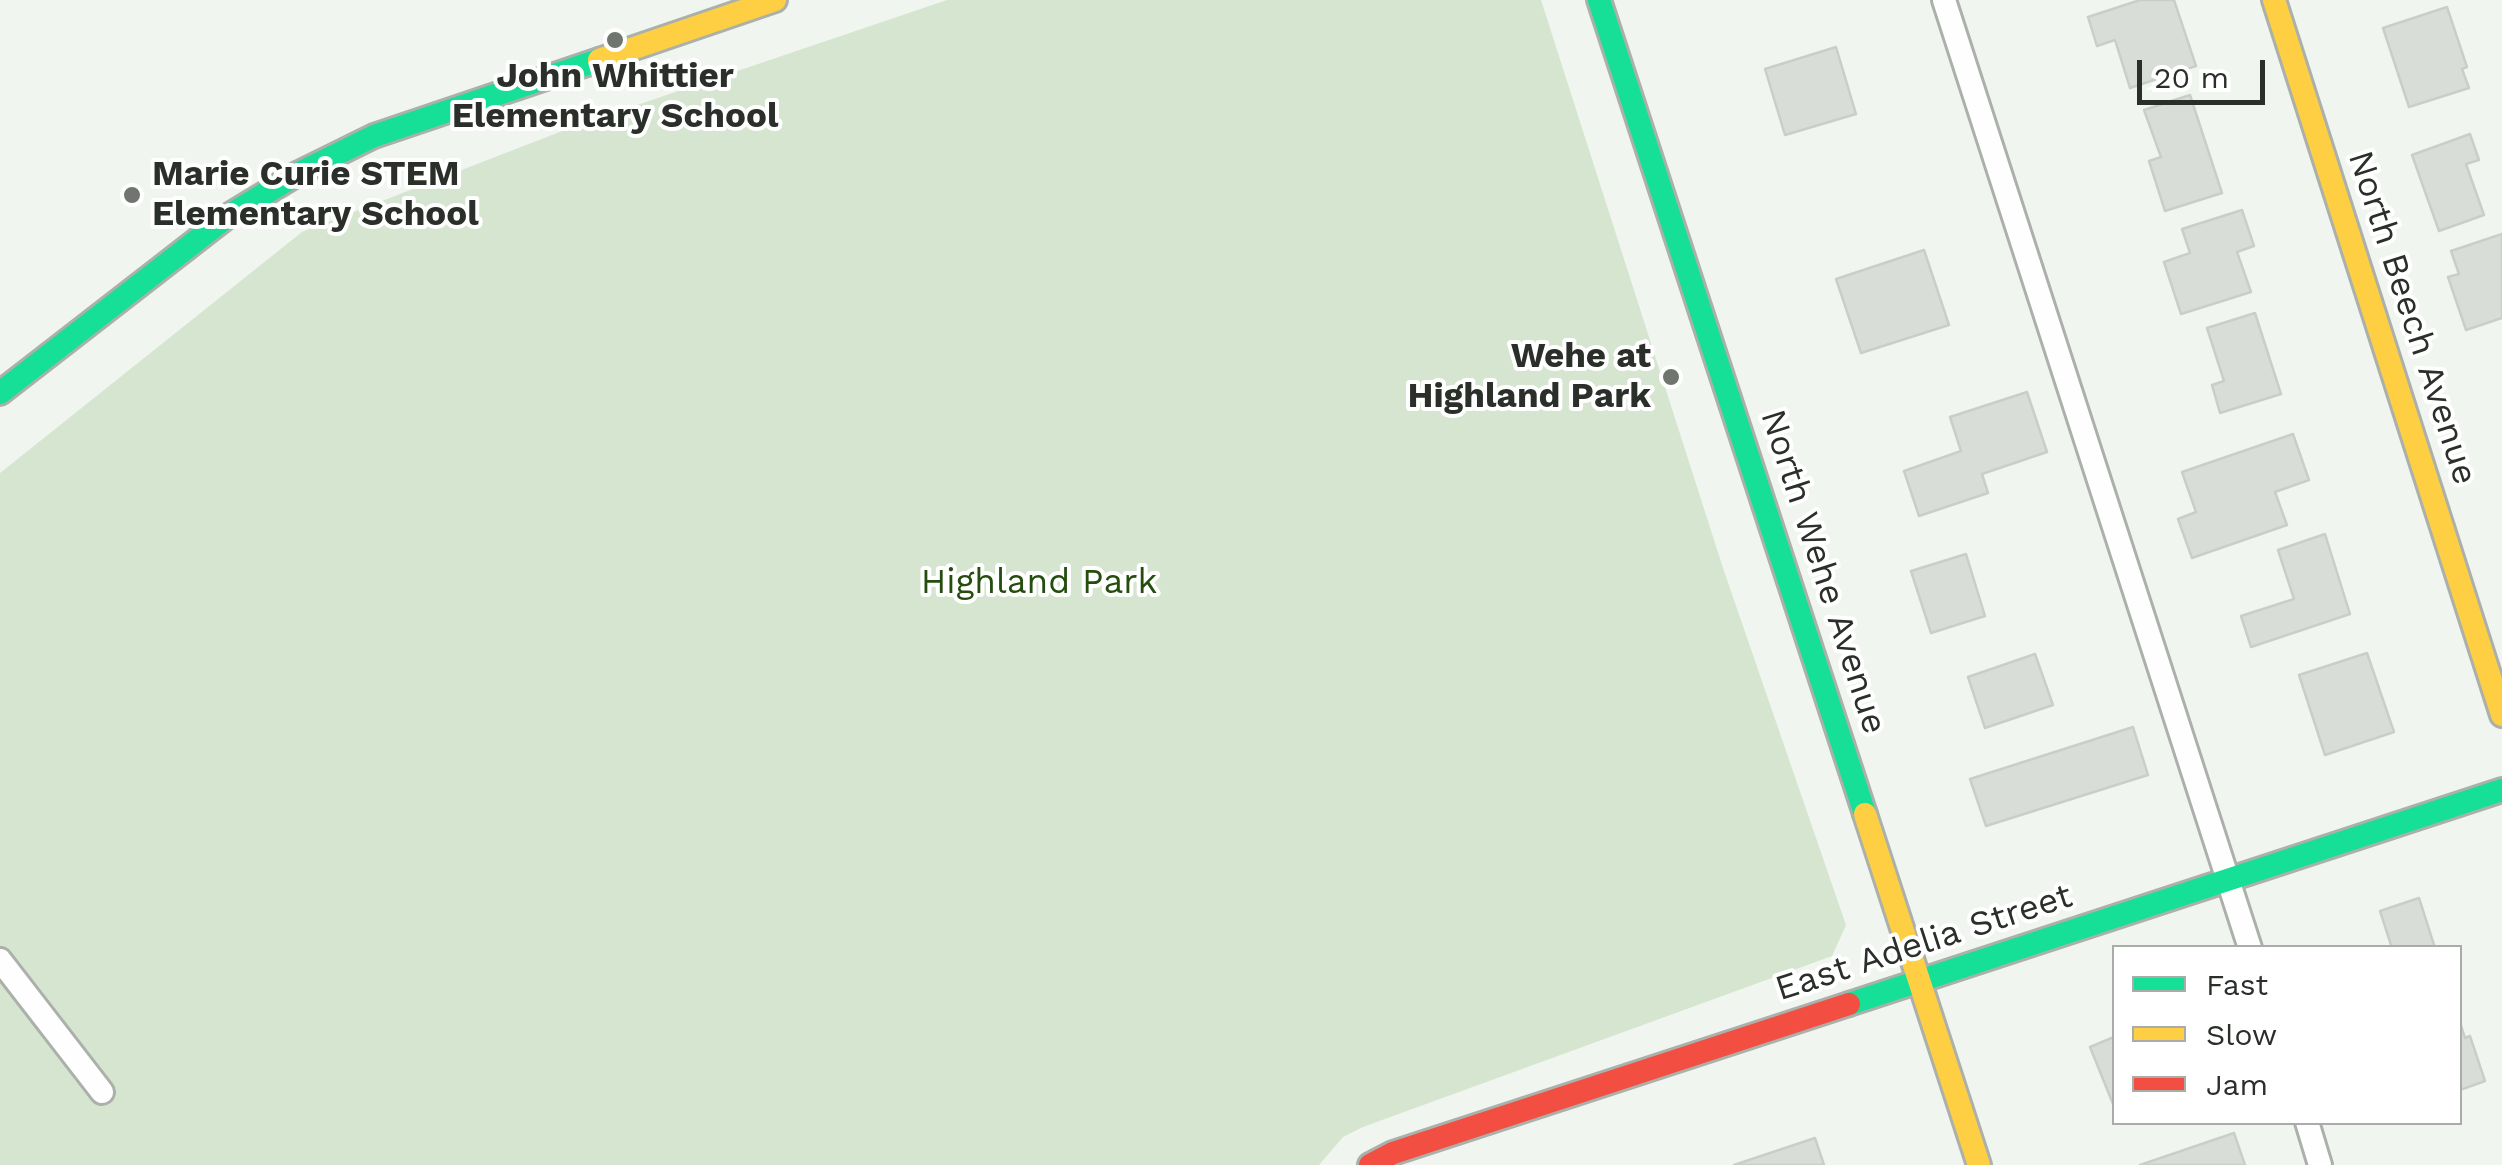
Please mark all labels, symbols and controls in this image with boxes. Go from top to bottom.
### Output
marker: John Whittier Elementary School [604,29,626,51]
scale bar [2142,40,2270,102]
place label: John Whittier Elementary School [452,56,778,138]
text: 20 m [2154,60,2229,95]
street label: North Beech Avenue [2338,146,2486,490]
place label: Marie Curie STEM Elementary School [152,154,479,236]
marker: Marie Curie STEM Elementary School [121,184,143,206]
place label: Wehe at Highland Park [1407,336,1651,418]
marker: Wehe at Highland Park [1660,366,1682,388]
street label: North Wehe Avenue [1751,405,1895,739]
park label: Highland Park [921,562,1157,604]
street label: East Adelia Street [1770,875,2078,1011]
legend [2112,945,2462,1125]
text: Fast [2206,967,2268,1002]
text: Slow [2206,1017,2277,1052]
text: Jam [2206,1067,2268,1102]

